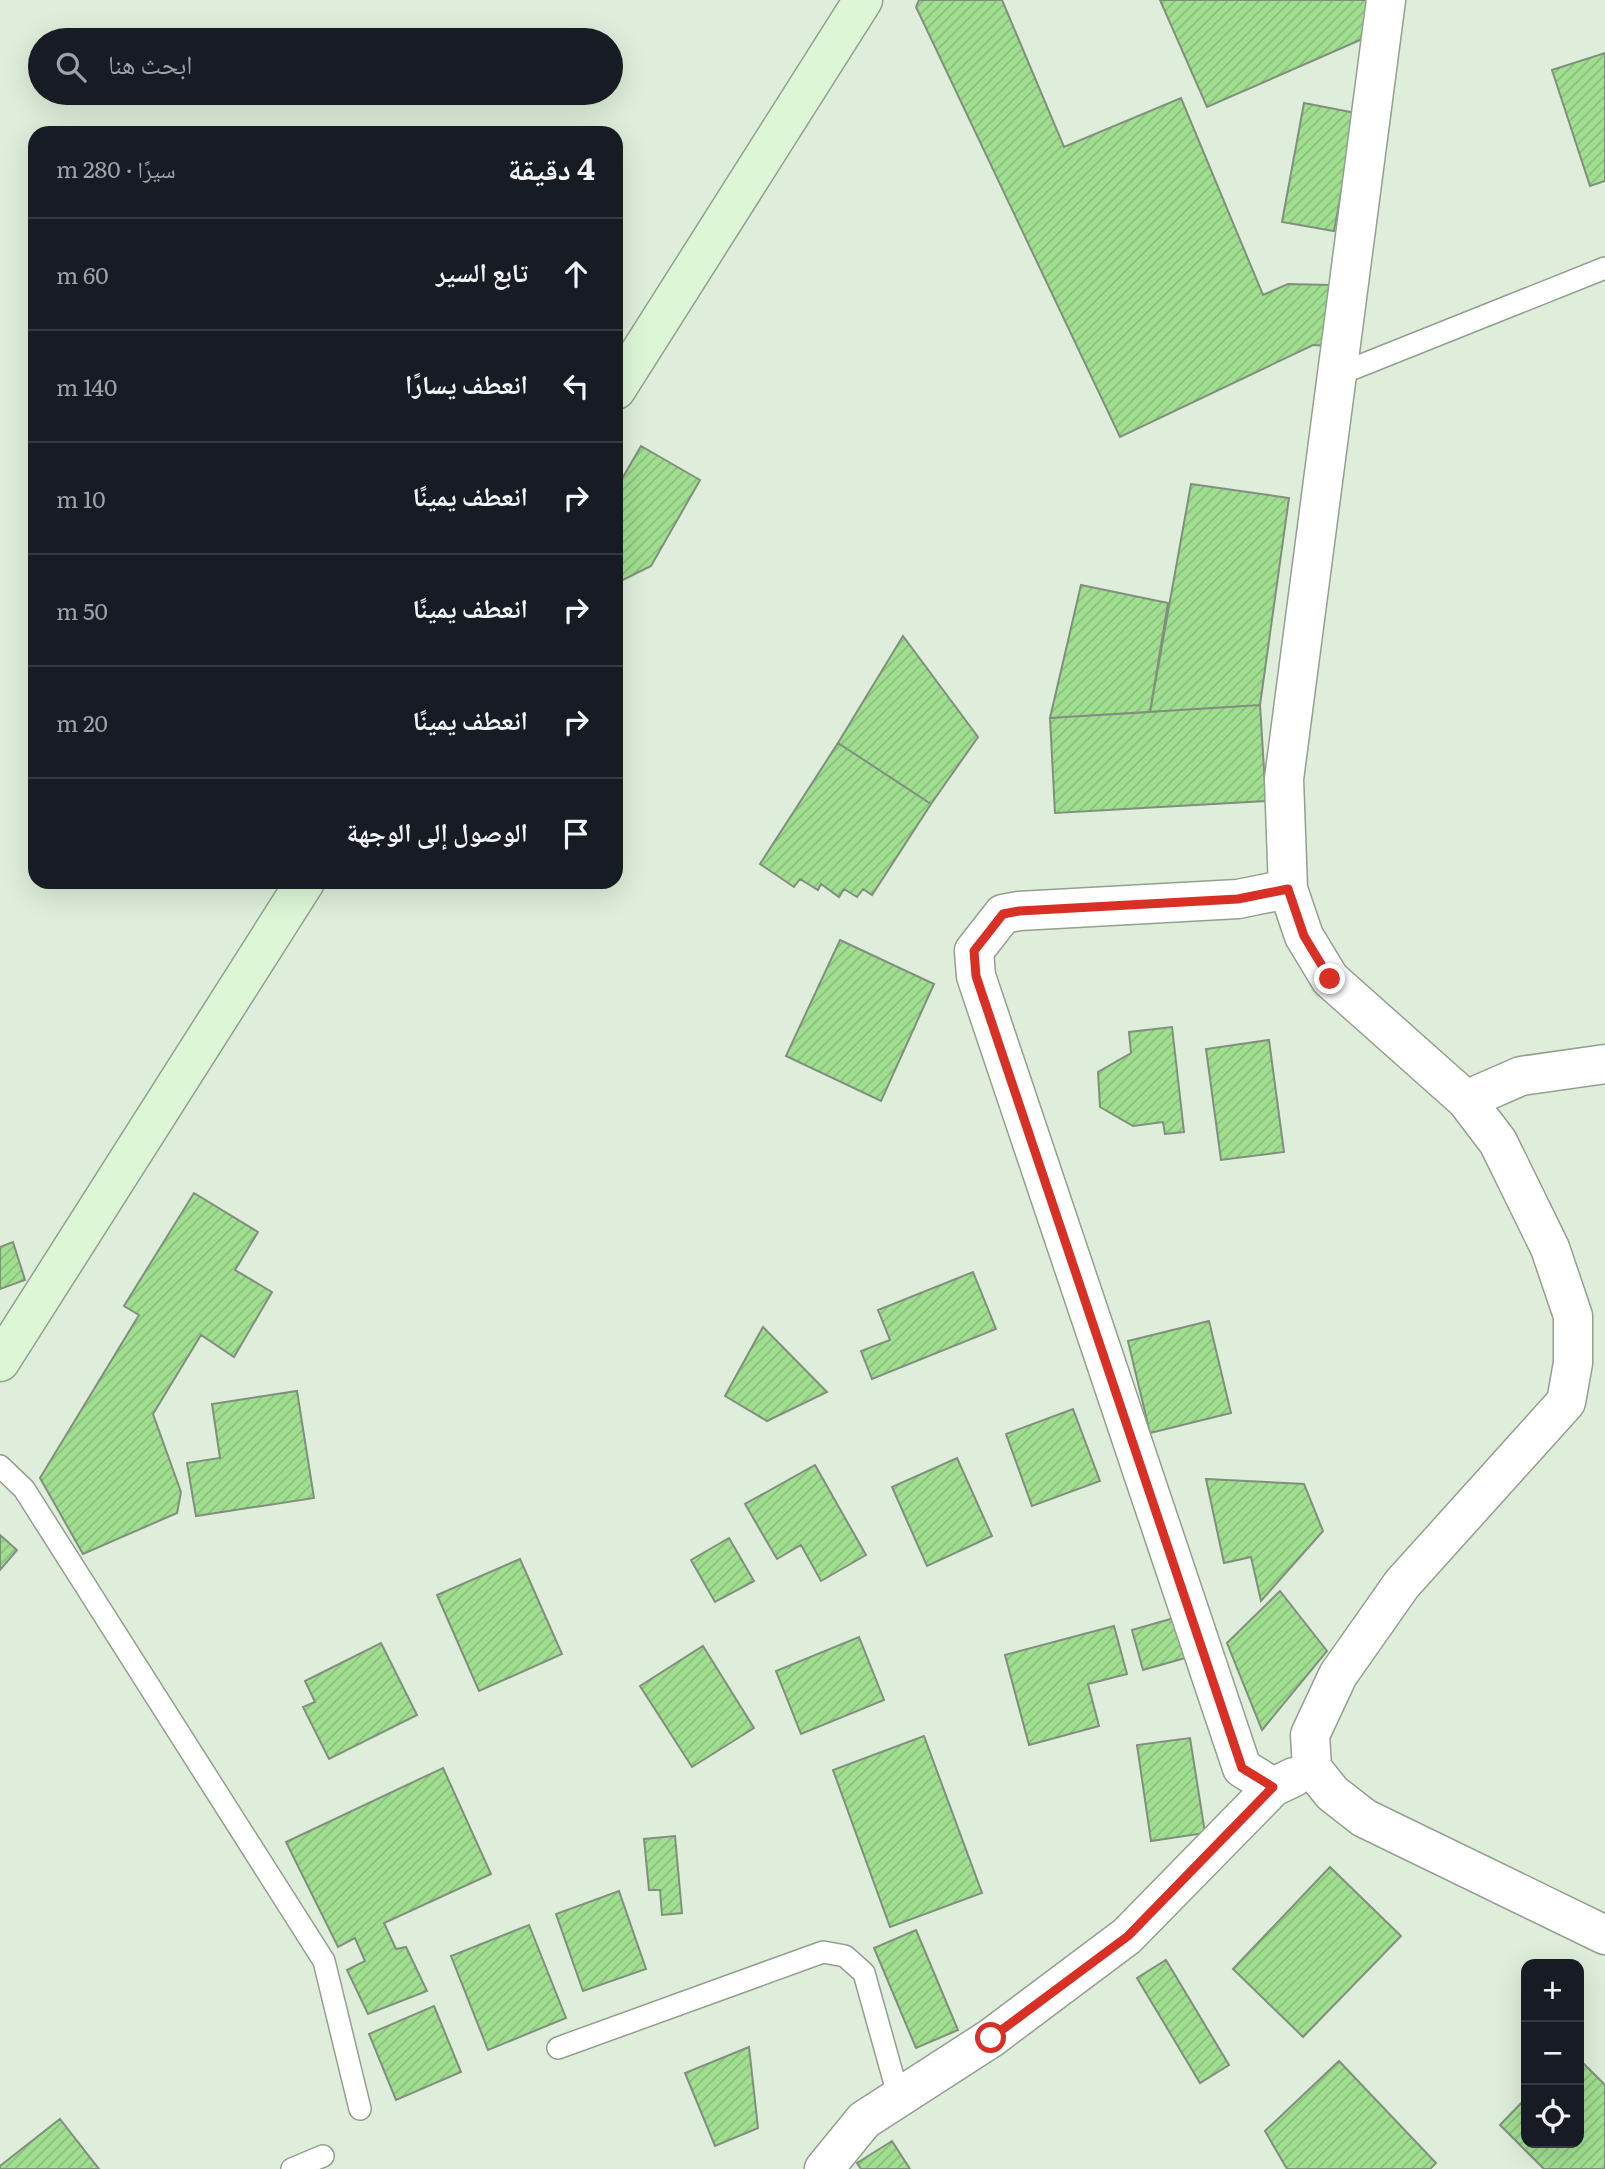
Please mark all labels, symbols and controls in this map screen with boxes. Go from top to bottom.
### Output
search box [28,28,623,105]
text: ابحث هنا [108,43,192,82]
icon: search [52,48,90,86]
text: 4 دقيقة [508,145,595,189]
text: سيرًا · 280 m [56,151,176,185]
text: تابع السير [436,251,528,290]
icon: ahead [557,255,595,293]
text: 60 m [56,257,109,291]
text: انعطف يسارًا [405,363,528,402]
icon: left [557,367,595,405]
text: 140 m [56,369,117,403]
text: انعطف يمينًا [413,475,528,514]
icon: right [557,479,595,517]
text: 10 m [56,481,106,515]
text: انعطف يمينًا [413,587,528,626]
icon: right [557,591,595,629]
text: 50 m [56,593,108,627]
text: انعطف يمينًا [413,699,528,738]
icon: right [557,703,595,741]
text: 20 m [56,705,108,739]
text: الوصول إلى الوجهة [347,811,528,850]
icon: arrive [557,815,595,853]
route end [1314,963,1345,994]
map controls [1521,1959,1584,2148]
button: + [1521,1959,1584,2022]
route start [975,2022,1006,2053]
button: − [1521,2022,1584,2085]
button: locate [1521,2085,1584,2148]

